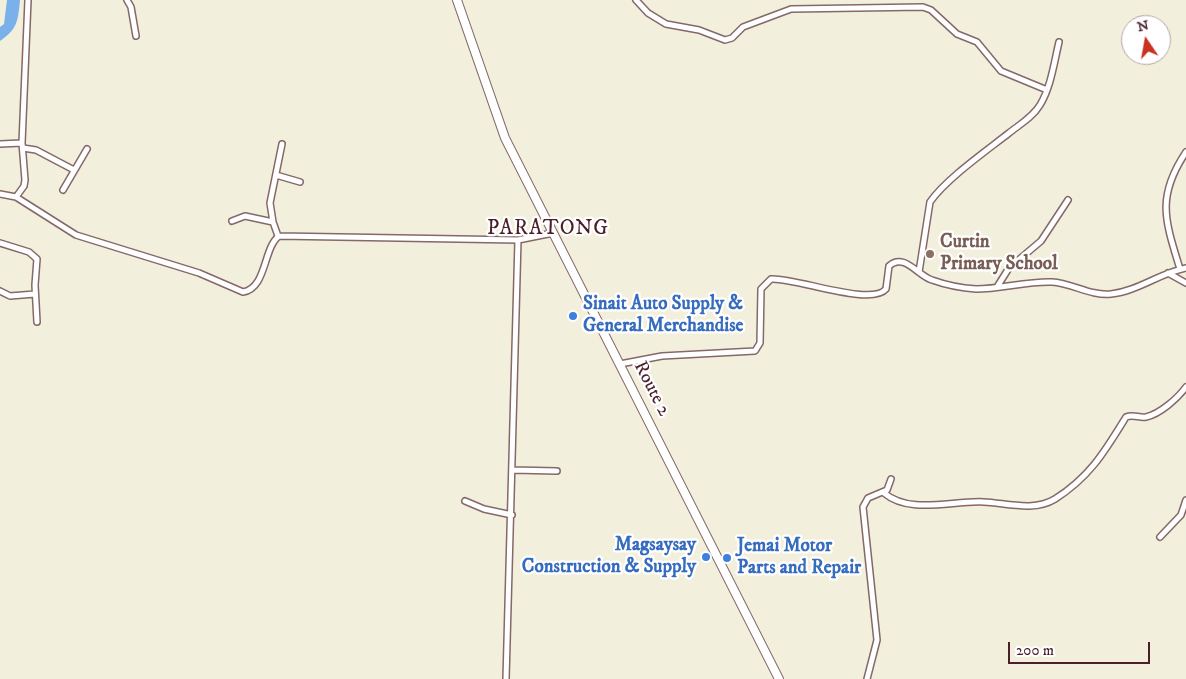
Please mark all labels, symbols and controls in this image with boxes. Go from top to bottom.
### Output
north arrow [1121,15,1171,65]
text: N [1136,16,1151,36]
district label: PARATONG [486,217,610,243]
place label: Curtin Primary School [940,232,1058,276]
marker: Curtin Primary School [924,248,936,260]
place label: Sinait Auto Supply & General Merchandise [583,294,743,338]
marker: Sinait Auto Supply & General Merchandise [567,310,579,322]
street label: Route 2 [628,358,674,420]
place label: Magsaysay Construction & Supply [522,535,696,579]
place label: Jemai Motor Parts and Repair [737,536,861,580]
marker: Magsaysay Construction & Supply [700,551,712,563]
marker: Jemai Motor Parts and Repair [721,552,733,564]
scale bar [1011,632,1154,664]
text: 200 m [1016,641,1054,660]

